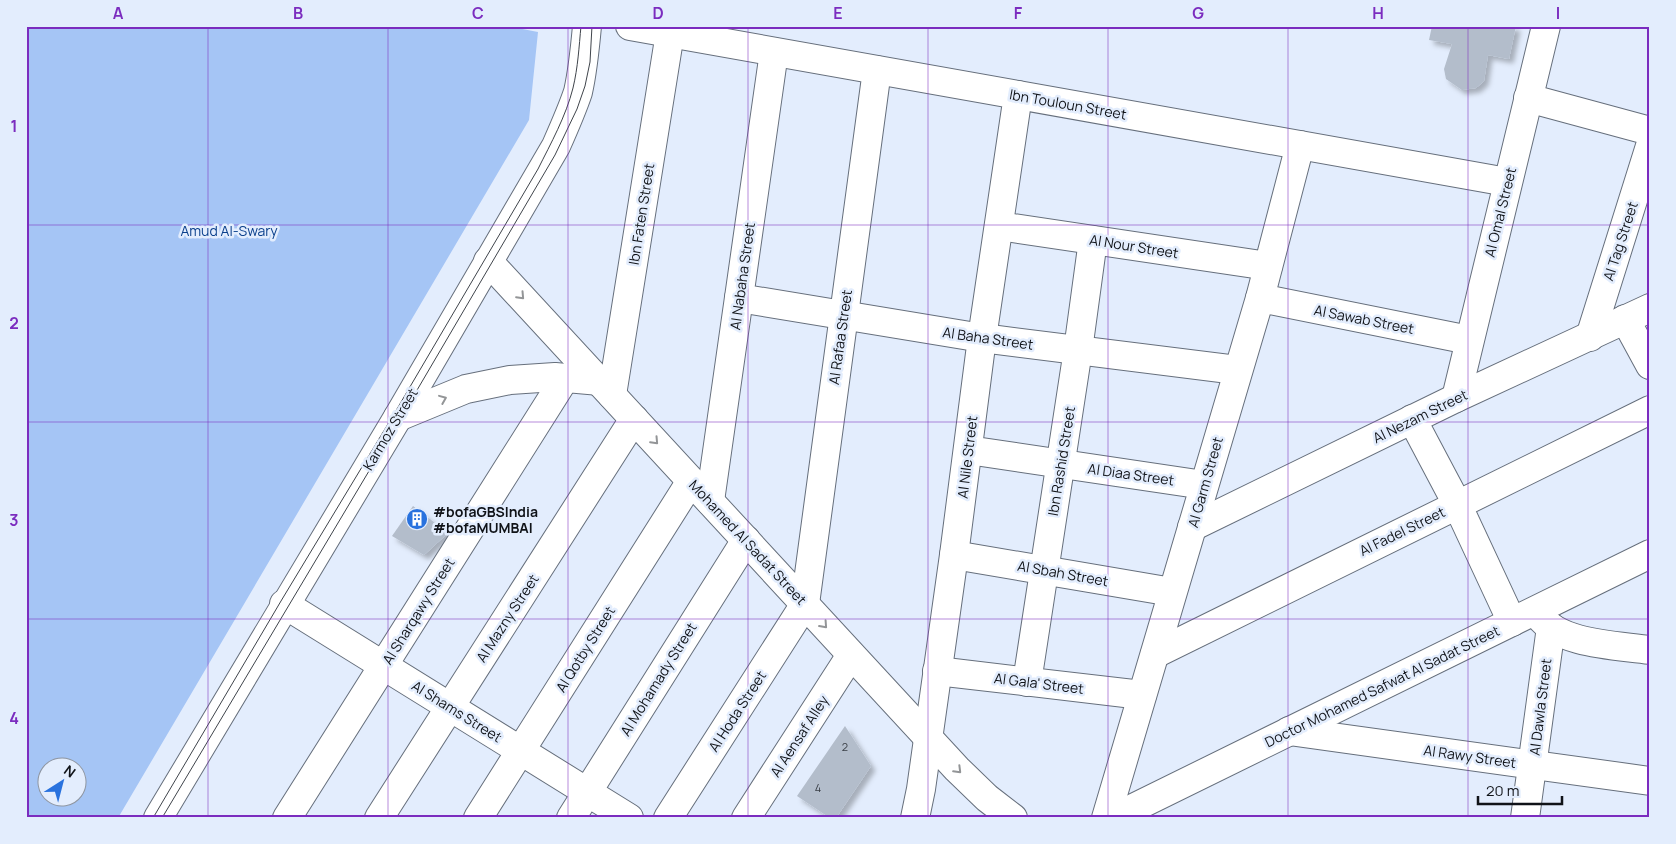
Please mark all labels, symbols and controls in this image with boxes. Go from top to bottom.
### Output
text: A [113,2,124,24]
text: B [293,2,303,24]
text: C [472,2,484,24]
text: D [652,2,664,24]
text: E [833,2,843,24]
text: F [1014,2,1023,24]
text: G [1192,2,1204,24]
text: H [1372,2,1384,24]
text: I [1556,2,1560,24]
street label: Ibn Touloun Street [1008,84,1128,124]
text: 1 [10,115,18,137]
street label: Ibn Faten Street [624,161,658,266]
street label: Al Omal Street [1480,165,1520,259]
street label: Al Tag Street [1598,199,1642,283]
park label: Amud Al-Swary [180,221,278,240]
street label: Al Nabaha Street [725,221,759,331]
street label: Al Nour Street [1088,230,1180,262]
street label: Al Rafaa Street [824,288,856,386]
one-way arrow [515,291,524,300]
street label: Al Sawab Street [1312,300,1416,338]
text: 2 [9,312,19,334]
street label: Al Baha Street [941,322,1035,354]
street label: Karmoz Street [358,384,422,473]
street label: Al Nezam Street [1369,385,1471,447]
one-way arrow [438,394,447,405]
street label: Ibn Rashid Street [1043,405,1079,517]
street label: Al Nile Street [953,414,982,499]
street label: Al Garm Street [1183,434,1227,530]
one-way arrow [649,436,658,445]
street label: Al Diaa Street [1087,459,1176,490]
street label: Mohamed Al Sadat Street [685,475,811,609]
place label: #bofaGBSIndia #bofaMUMBAI [433,502,538,537]
street label: Al Fadel Street [1356,502,1448,560]
building icon: #bofaGBSIndia #bofaMUMBAI [405,507,429,531]
text: 3 [9,509,19,531]
street label: Al Sharqawy Street [377,554,459,668]
street label: Al Sbah Street [1016,556,1110,590]
street label: Al Mazny Street [471,570,543,666]
street label: Al Qotby Street [551,602,619,696]
street label: Al Mohamady Street [615,618,701,739]
one-way arrow [818,620,827,629]
street label: Doctor Mohamed Safwat Al Sadat Street [1261,621,1503,751]
street label: Al Dawla Street [1525,657,1555,757]
street label: Al Hoda Street [704,667,770,755]
street label: Al Gala' Street [993,668,1085,698]
street label: Al Shams Street [408,676,506,747]
street label: Al Aensaf Alley [765,691,833,781]
text: 4 [9,707,19,729]
house number: 2 [842,739,848,754]
street label: Al Rawy Street [1423,740,1518,772]
north arrow [38,756,88,806]
text: N [60,760,80,782]
one-way arrow [952,765,961,774]
scale bar [1478,774,1562,806]
house number: 4 [815,780,821,795]
text: 20 m [1486,780,1519,801]

